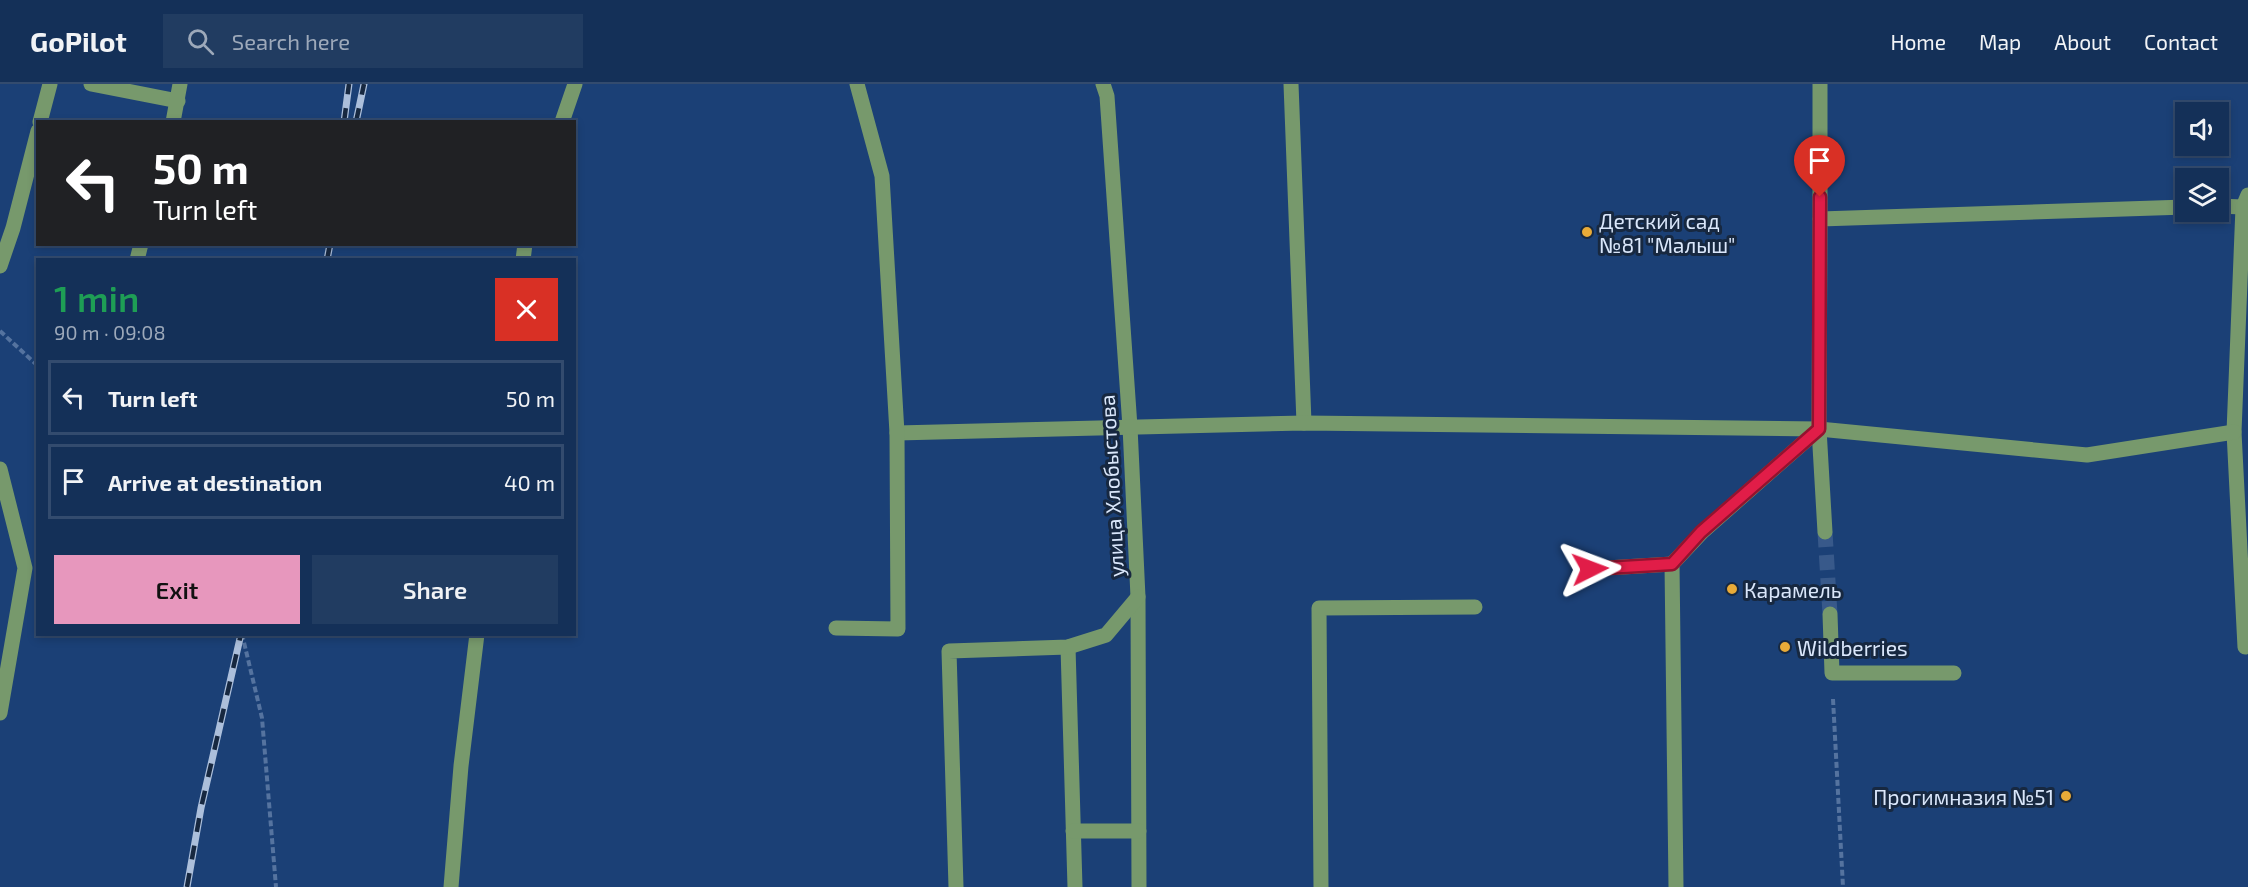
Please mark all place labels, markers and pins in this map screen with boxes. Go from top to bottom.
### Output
pin [1794,135,1845,197]
place label: Детский сад №81 "Малыш" [1599,208,1735,257]
marker: Детский сад №81 "Малыш" [1580,225,1594,239]
place label: Карамель [1744,577,1842,602]
marker: Карамель [1725,582,1739,596]
place label: Wildberries [1797,635,1908,660]
marker: Wildberries [1778,640,1792,654]
place label: Прогимназия №51 [1873,784,2054,809]
marker: Прогимназия №51 [2059,789,2073,803]

